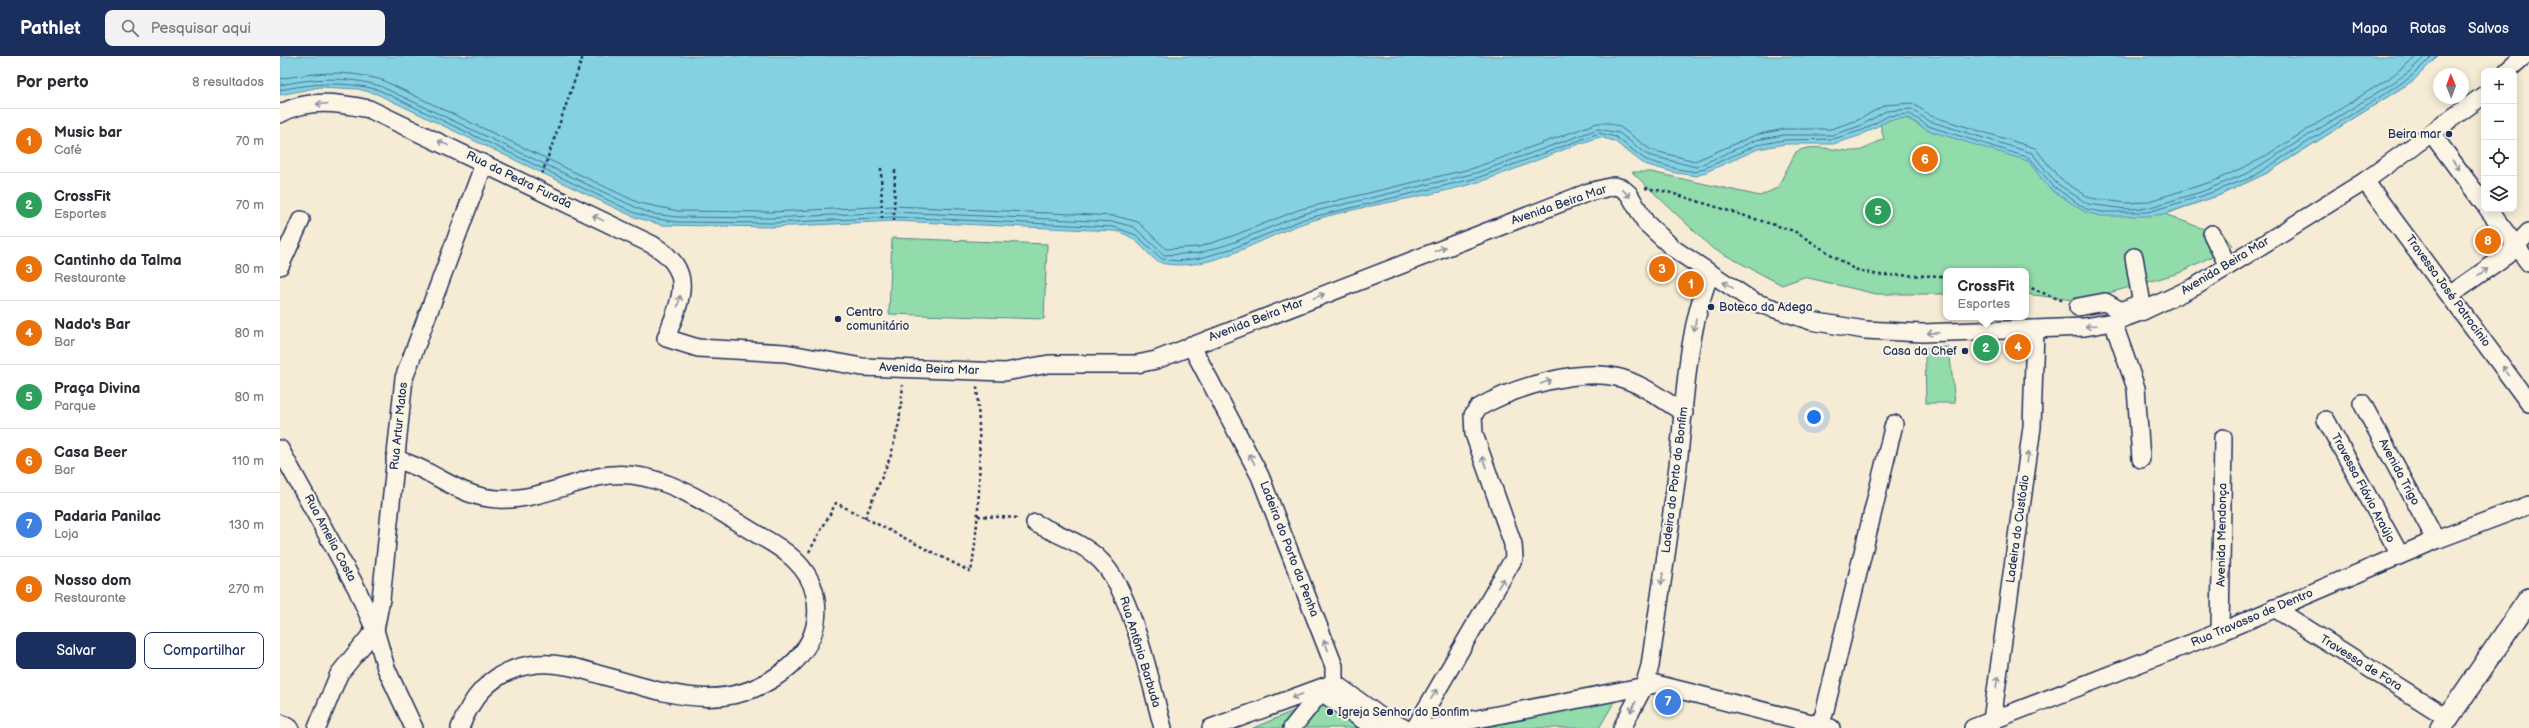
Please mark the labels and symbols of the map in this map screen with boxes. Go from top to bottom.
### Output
north arrow [2433,68,2469,104]
one-way arrow [316,100,329,107]
place label: Beira mar [2388,127,2442,142]
marker: Beira mar [2444,129,2454,139]
one-way arrow [438,139,450,147]
pin: 6 [1912,144,1938,174]
street label: Rua da Pedra Furada [464,148,574,212]
one-way arrow [2451,160,2460,171]
street label: Avenida Beira Mar [1509,181,1609,228]
one-way arrow [1621,188,1631,198]
pin: 5 [1865,196,1891,226]
one-way arrow [592,214,604,222]
pin: 8 [2475,226,2501,256]
street label: Travessa José Patrocínio [2402,232,2494,350]
street label: Avenida Beira Mar [2178,233,2272,298]
one-way arrow [1433,244,1445,252]
pin: 3 [1649,254,1675,284]
one-way arrow [2477,268,2488,276]
pin: 1 [1678,269,1704,299]
one-way arrow [1723,281,1734,289]
one-way arrow [1312,291,1324,299]
one-way arrow [676,295,684,308]
street label: Avenida Beira Mar [1207,295,1306,345]
place label: Boteco da Adega [1719,300,1813,315]
marker: Boteco da Adega [1706,302,1716,312]
place label: Centro comunitário [846,305,910,334]
marker: Centro comunitário [833,314,843,324]
one-way arrow [1691,318,1699,331]
one-way arrow [2085,322,2098,330]
one-way arrow [1927,329,1940,336]
pin: 4 [2005,332,2031,362]
pin: 2 [1973,333,1999,363]
place label: Casa da Chef [1883,344,1957,359]
marker: Casa da Chef [1960,346,1970,356]
street label: Avenida Beira Mar [879,360,980,378]
one-way arrow [2502,366,2510,377]
one-way arrow [1539,377,1551,385]
street label: Rua Artur Matos [387,381,411,471]
street label: Ladeira do Porto do Bonfim [1659,406,1691,554]
your location [1804,407,1824,427]
street label: Travessa Flávio Araújo [2328,431,2398,545]
street label: Avenida Trigo [2375,436,2423,508]
one-way arrow [2024,450,2032,463]
one-way arrow [1248,454,1255,466]
one-way arrow [1480,455,1487,468]
street label: Ladeira do Custódio [2003,474,2033,584]
street label: Ladeira do Porto da Penha [1256,479,1322,619]
street label: Avenida Mendonça [2214,483,2230,587]
street label: Rua Amelia Costa [301,492,359,584]
one-way arrow [1658,572,1666,585]
one-way arrow [1497,578,1505,589]
street label: Rua Travasso de Dentro [2189,585,2315,651]
street label: Rua Antônio Barbuda [1116,595,1164,710]
street label: Travessa de Fora [2317,632,2405,694]
one-way arrow [1322,639,1329,652]
one-way arrow [1993,676,2001,689]
pin: 7 [1655,687,1681,717]
one-way arrow [1431,688,1439,700]
one-way arrow [1291,693,1303,701]
one-way arrow [1629,701,1636,713]
place label: Igreja Senhor do Bonfim [1338,705,1469,720]
marker: Igreja Senhor do Bonfim [1325,707,1335,717]

